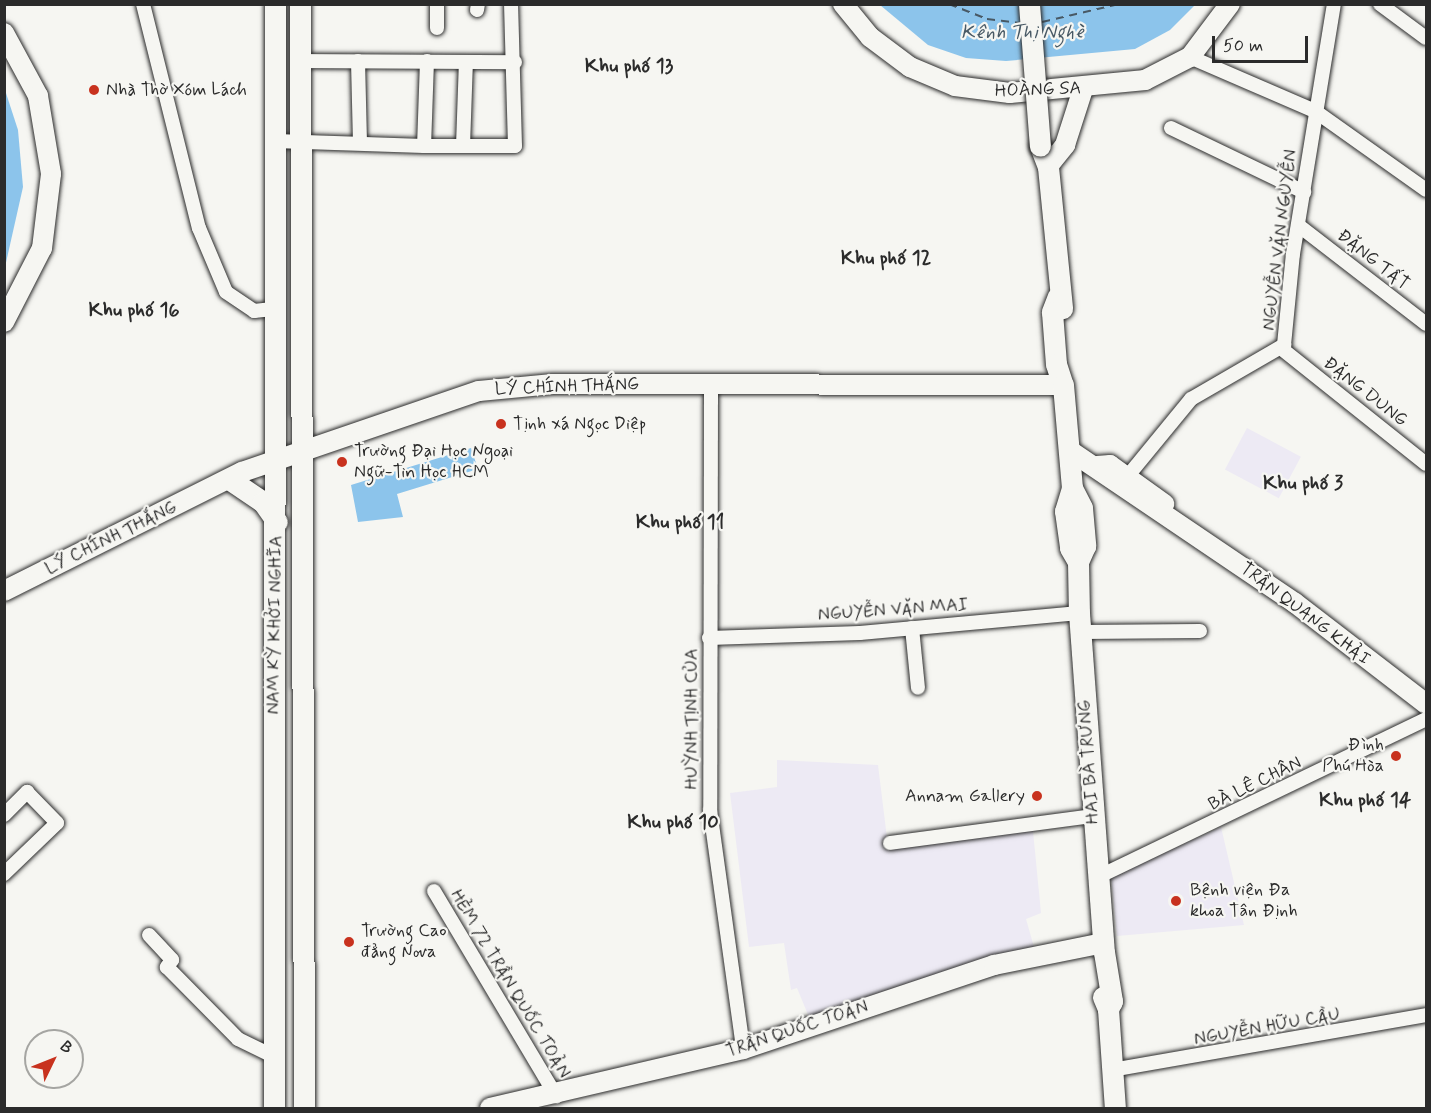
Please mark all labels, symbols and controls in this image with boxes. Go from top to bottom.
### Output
water label: Kênh Thị Nghè [961,20,1083,44]
scale bar [1215,24,1311,62]
text: 50 m [1223,34,1263,58]
district label: Khu phố 13 [584,54,674,78]
street label: HOÀNG SA [995,78,1081,102]
place label: Nhà Thờ Xóm Lách [106,79,249,101]
marker: Nhà Thờ Xóm Lách [87,83,101,97]
street label: NGUYỄN VĂN NGUYỄN [1258,149,1302,331]
street label: ÐẶNG TẤT [1333,226,1413,294]
district label: Khu phố 12 [840,246,932,270]
district label: Khu phố 16 [88,298,180,322]
street label: ĐẶNG DUNG [1319,352,1411,432]
street label: LÝ CHÍNH THẮNG [496,374,638,400]
place label: Tịnh xá Ngọc Diệp [513,413,647,435]
marker: Tịnh xá Ngọc Diệp [494,417,508,431]
place label: Trường Đại Học Ngoại Ngữ-Tin Học HCM [354,441,512,484]
marker: Trường Đại Học Ngoại Ngữ-Tin Học HCM [335,455,349,469]
district label: Khu phố 3 [1263,471,1343,495]
street label: LÝ CHÍNH THẮNG [43,497,179,579]
district label: Khu phố 11 [635,510,725,534]
street label: NAM KỲ KHỞI NGHĨA [263,534,287,716]
street label: TRẦN QUANG KHẢI [1236,558,1374,670]
street label: NGUYỄN VĂN MAI [817,594,969,626]
street label: HUỲNH TỊNH CỦA [681,649,703,789]
street label: HAI BÀ TRƯNG [1074,699,1104,825]
place label: Đình Phú Hòa [1322,735,1384,777]
marker: Đình Phú Hòa [1389,749,1403,763]
street label: BÀ LÊ CHÂN [1205,752,1305,816]
place label: Annam Gallery [908,785,1025,807]
district label: Khu phố 14 [1319,788,1411,812]
marker: Annam Gallery [1030,789,1044,803]
district label: Khu phố 10 [627,810,719,834]
place label: Bệnh viện Đa khoa Tân Định [1190,880,1297,922]
street label: HẺM 72 TRẦN QUỐC TOẢN [446,887,574,1081]
marker: Bệnh viện Đa khoa Tân Định [1167,892,1185,910]
place label: Trường Cao đẳng Nova [361,921,448,964]
marker: Trường Cao đẳng Nova [342,935,356,949]
street label: TRẦN QUỐC TOẢN [724,996,870,1062]
street label: NGUYỄN HỮU CẦU [1191,1003,1343,1051]
north arrow [24,1029,84,1089]
text: B [55,1037,77,1059]

